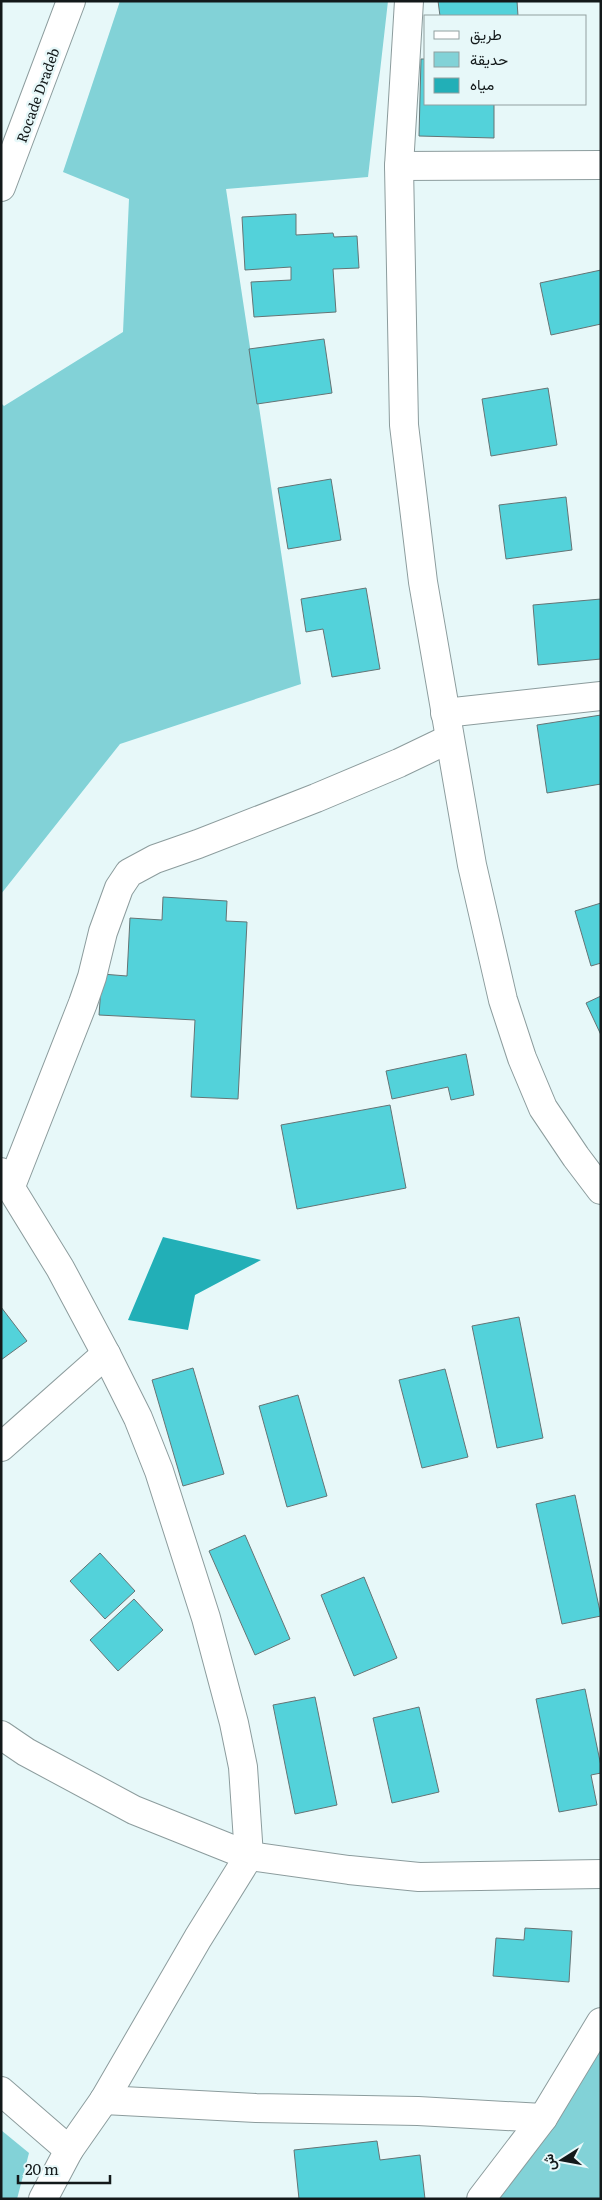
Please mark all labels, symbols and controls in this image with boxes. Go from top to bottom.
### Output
legend [424,15,587,105]
text: طريق [470,22,502,45]
street label: Rocade Dradeb [11,45,63,145]
text: حديقة [470,47,508,70]
text: مياه [470,72,494,95]
north arrow [537,2135,587,2185]
scale bar [18,2152,110,2184]
text: ش [537,2152,560,2173]
text: 20 m [25,2157,59,2180]

